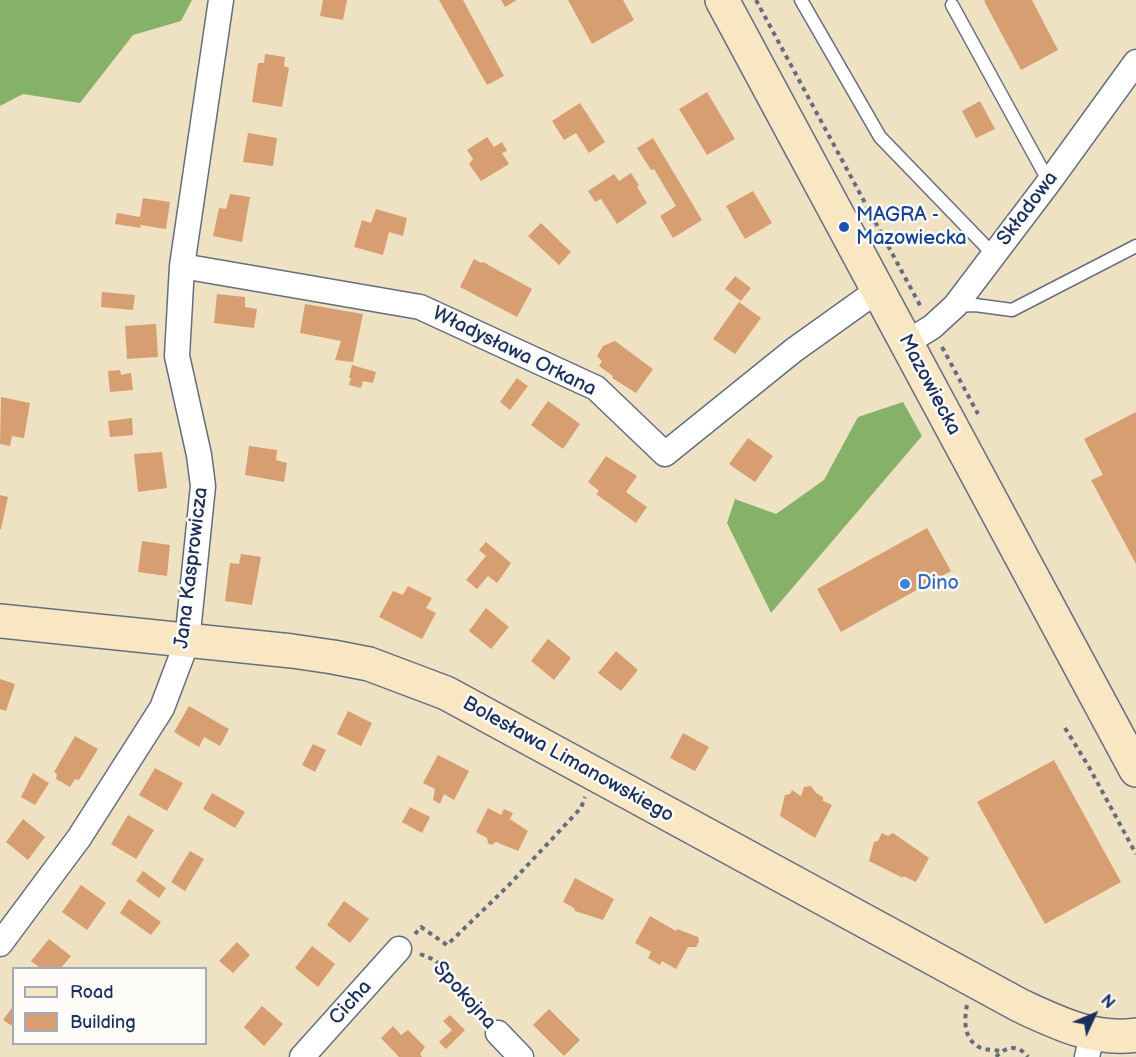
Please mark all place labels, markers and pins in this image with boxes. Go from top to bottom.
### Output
place label: MAGRA - Mazowiecka [856,204,967,251]
marker: MAGRA - Mazowiecka [837,220,851,234]
place label: Dino [917,572,959,596]
marker: Dino [898,577,912,591]

